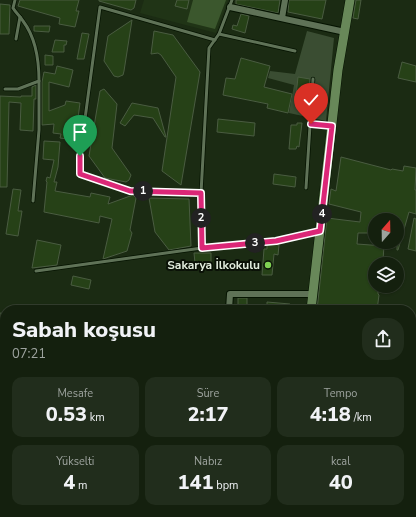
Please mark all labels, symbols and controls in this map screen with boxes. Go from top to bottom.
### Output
pin [294,83,328,124]
icon: check [300,89,322,111]
pin [63,115,97,156]
icon: arrive [69,121,91,143]
pin: 1 [133,181,153,201]
text: 1 [140,183,146,198]
pin: 4 [312,204,332,224]
text: 4 [319,206,325,221]
pin: 2 [191,208,211,228]
text: 2 [198,210,204,225]
north arrow [368,213,404,249]
map controls [368,213,404,293]
pin: 3 [245,233,265,253]
text: 3 [252,235,258,250]
place label: Sakarya İlkokulu [167,257,260,273]
button: layers [368,257,404,293]
marker: Sakarya İlkokulu [263,260,273,270]
text: Sabah koşusu [12,315,156,345]
button: share [362,318,404,360]
text: 07:21 [12,345,46,363]
text: Mesafe [57,386,93,401]
text: Süre [197,386,219,401]
text: Tempo [324,386,357,401]
text: 0.53 [46,401,87,428]
text: 2:17 [187,401,229,428]
text: 4:18 [310,401,351,428]
text: km [87,410,105,425]
text: /km [351,410,372,425]
text: Yükselti [56,454,94,469]
text: Nabız [194,454,222,469]
text: kcal [331,454,350,469]
text: 4 [63,469,75,496]
text: 141 [177,469,213,496]
text: 40 [329,469,353,496]
text: m [75,478,87,493]
text: bpm [213,478,239,493]

